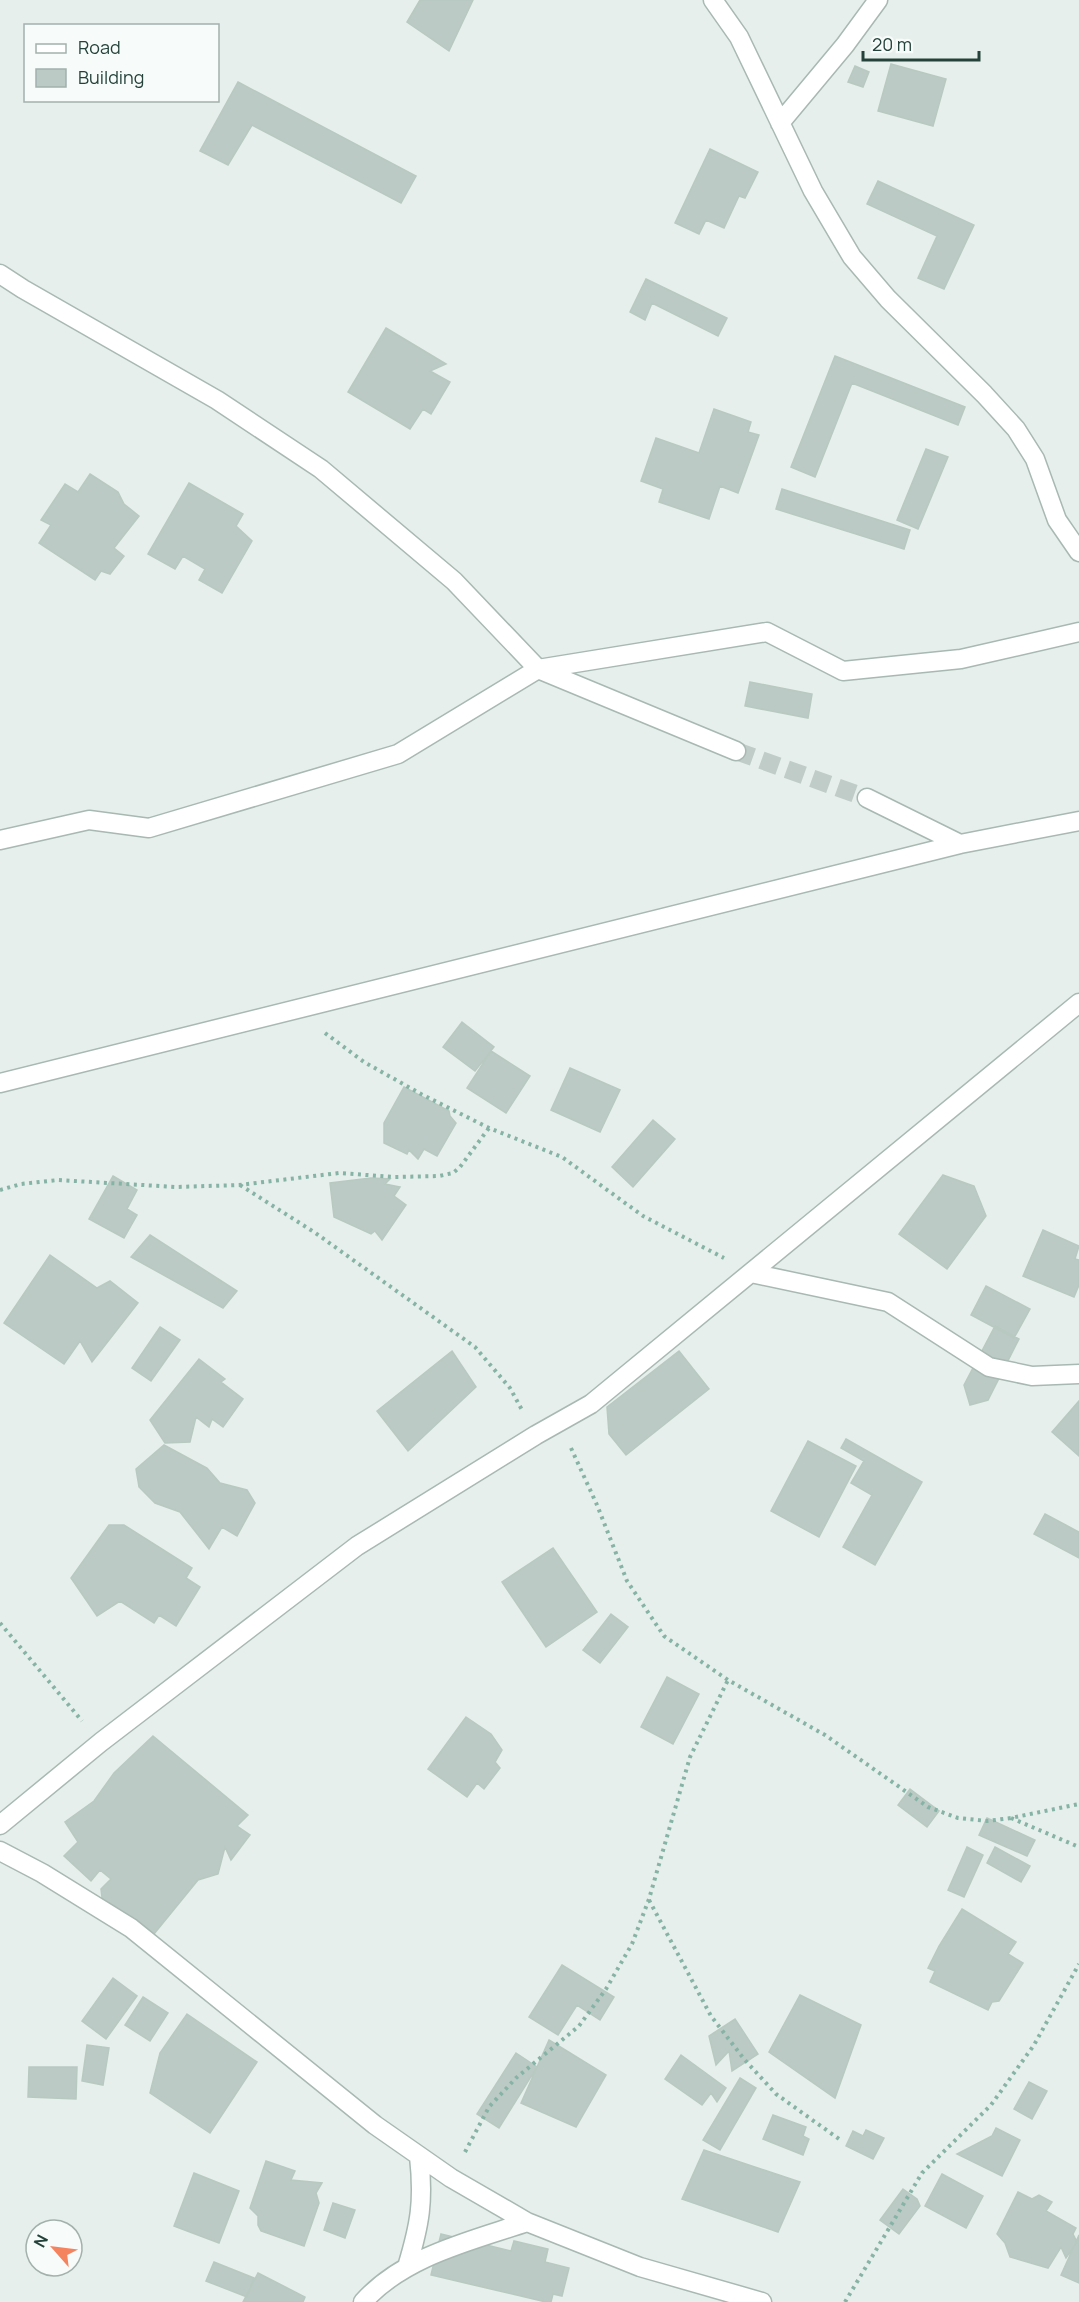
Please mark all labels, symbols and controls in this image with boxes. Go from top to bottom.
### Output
legend [24,24,219,102]
scale bar [863,24,978,62]
text: 20 m [872,32,912,56]
text: Road [78,35,121,59]
text: Building [78,65,144,89]
north arrow [24,2218,84,2278]
text: N [28,2231,53,2251]

